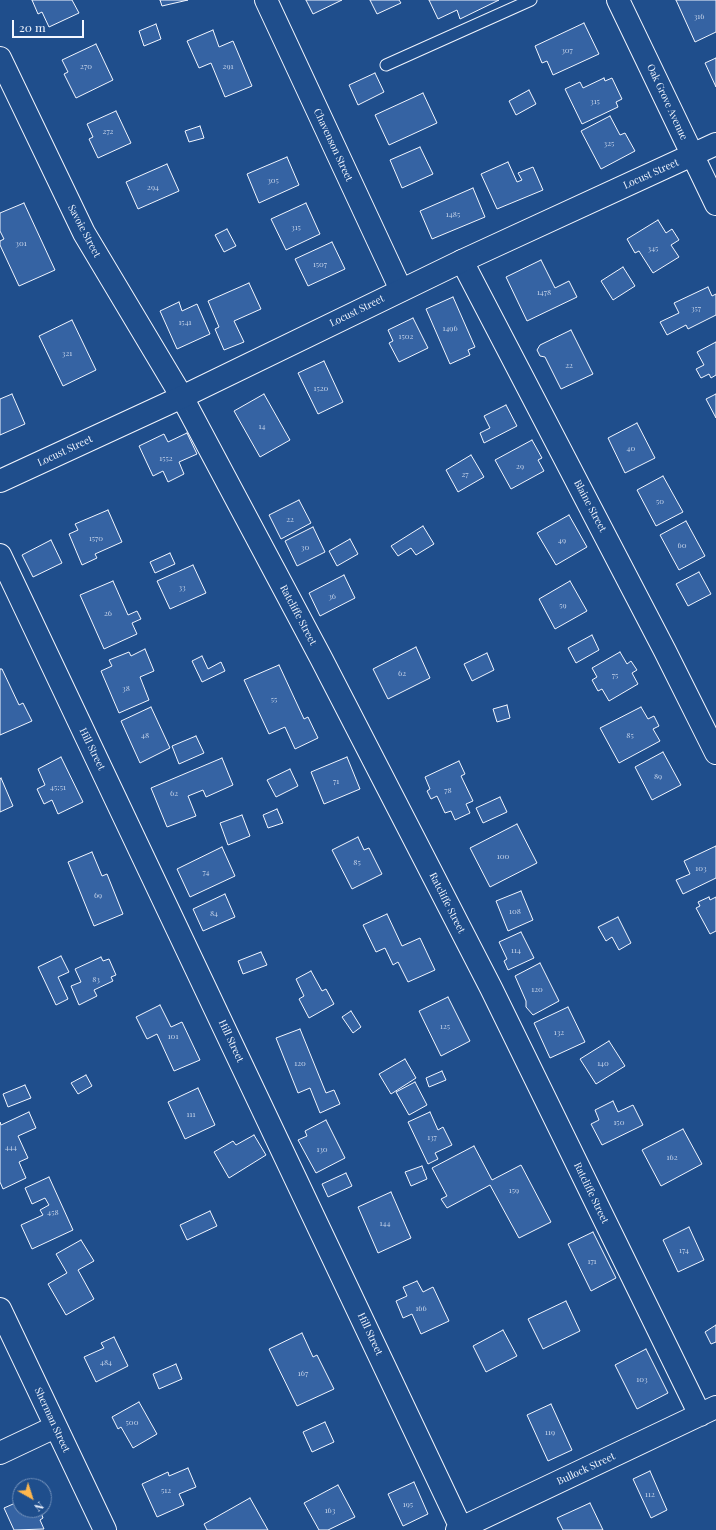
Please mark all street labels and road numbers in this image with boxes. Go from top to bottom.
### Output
street label: Oak Grove Avenue [644,62,690,142]
street label: Chavenson Street [311,107,355,183]
street label: Locust Street [621,156,681,192]
street label: Savoie Street [65,203,103,259]
street label: Locust Street [328,293,386,329]
street label: Locust Street [36,433,94,469]
street label: Blaine Street [571,478,609,534]
street label: Ratcliffe Street [277,583,319,647]
street label: Hill Street [77,726,107,772]
street label: Ratcliffe Street [427,871,467,935]
street label: Hill Street [216,1018,246,1064]
street label: Ratcliffe Street [571,1161,611,1225]
street label: Hill Street [355,1311,385,1357]
street label: Sherman Street [32,1386,72,1454]
street label: Bullock Street [555,1450,617,1488]

